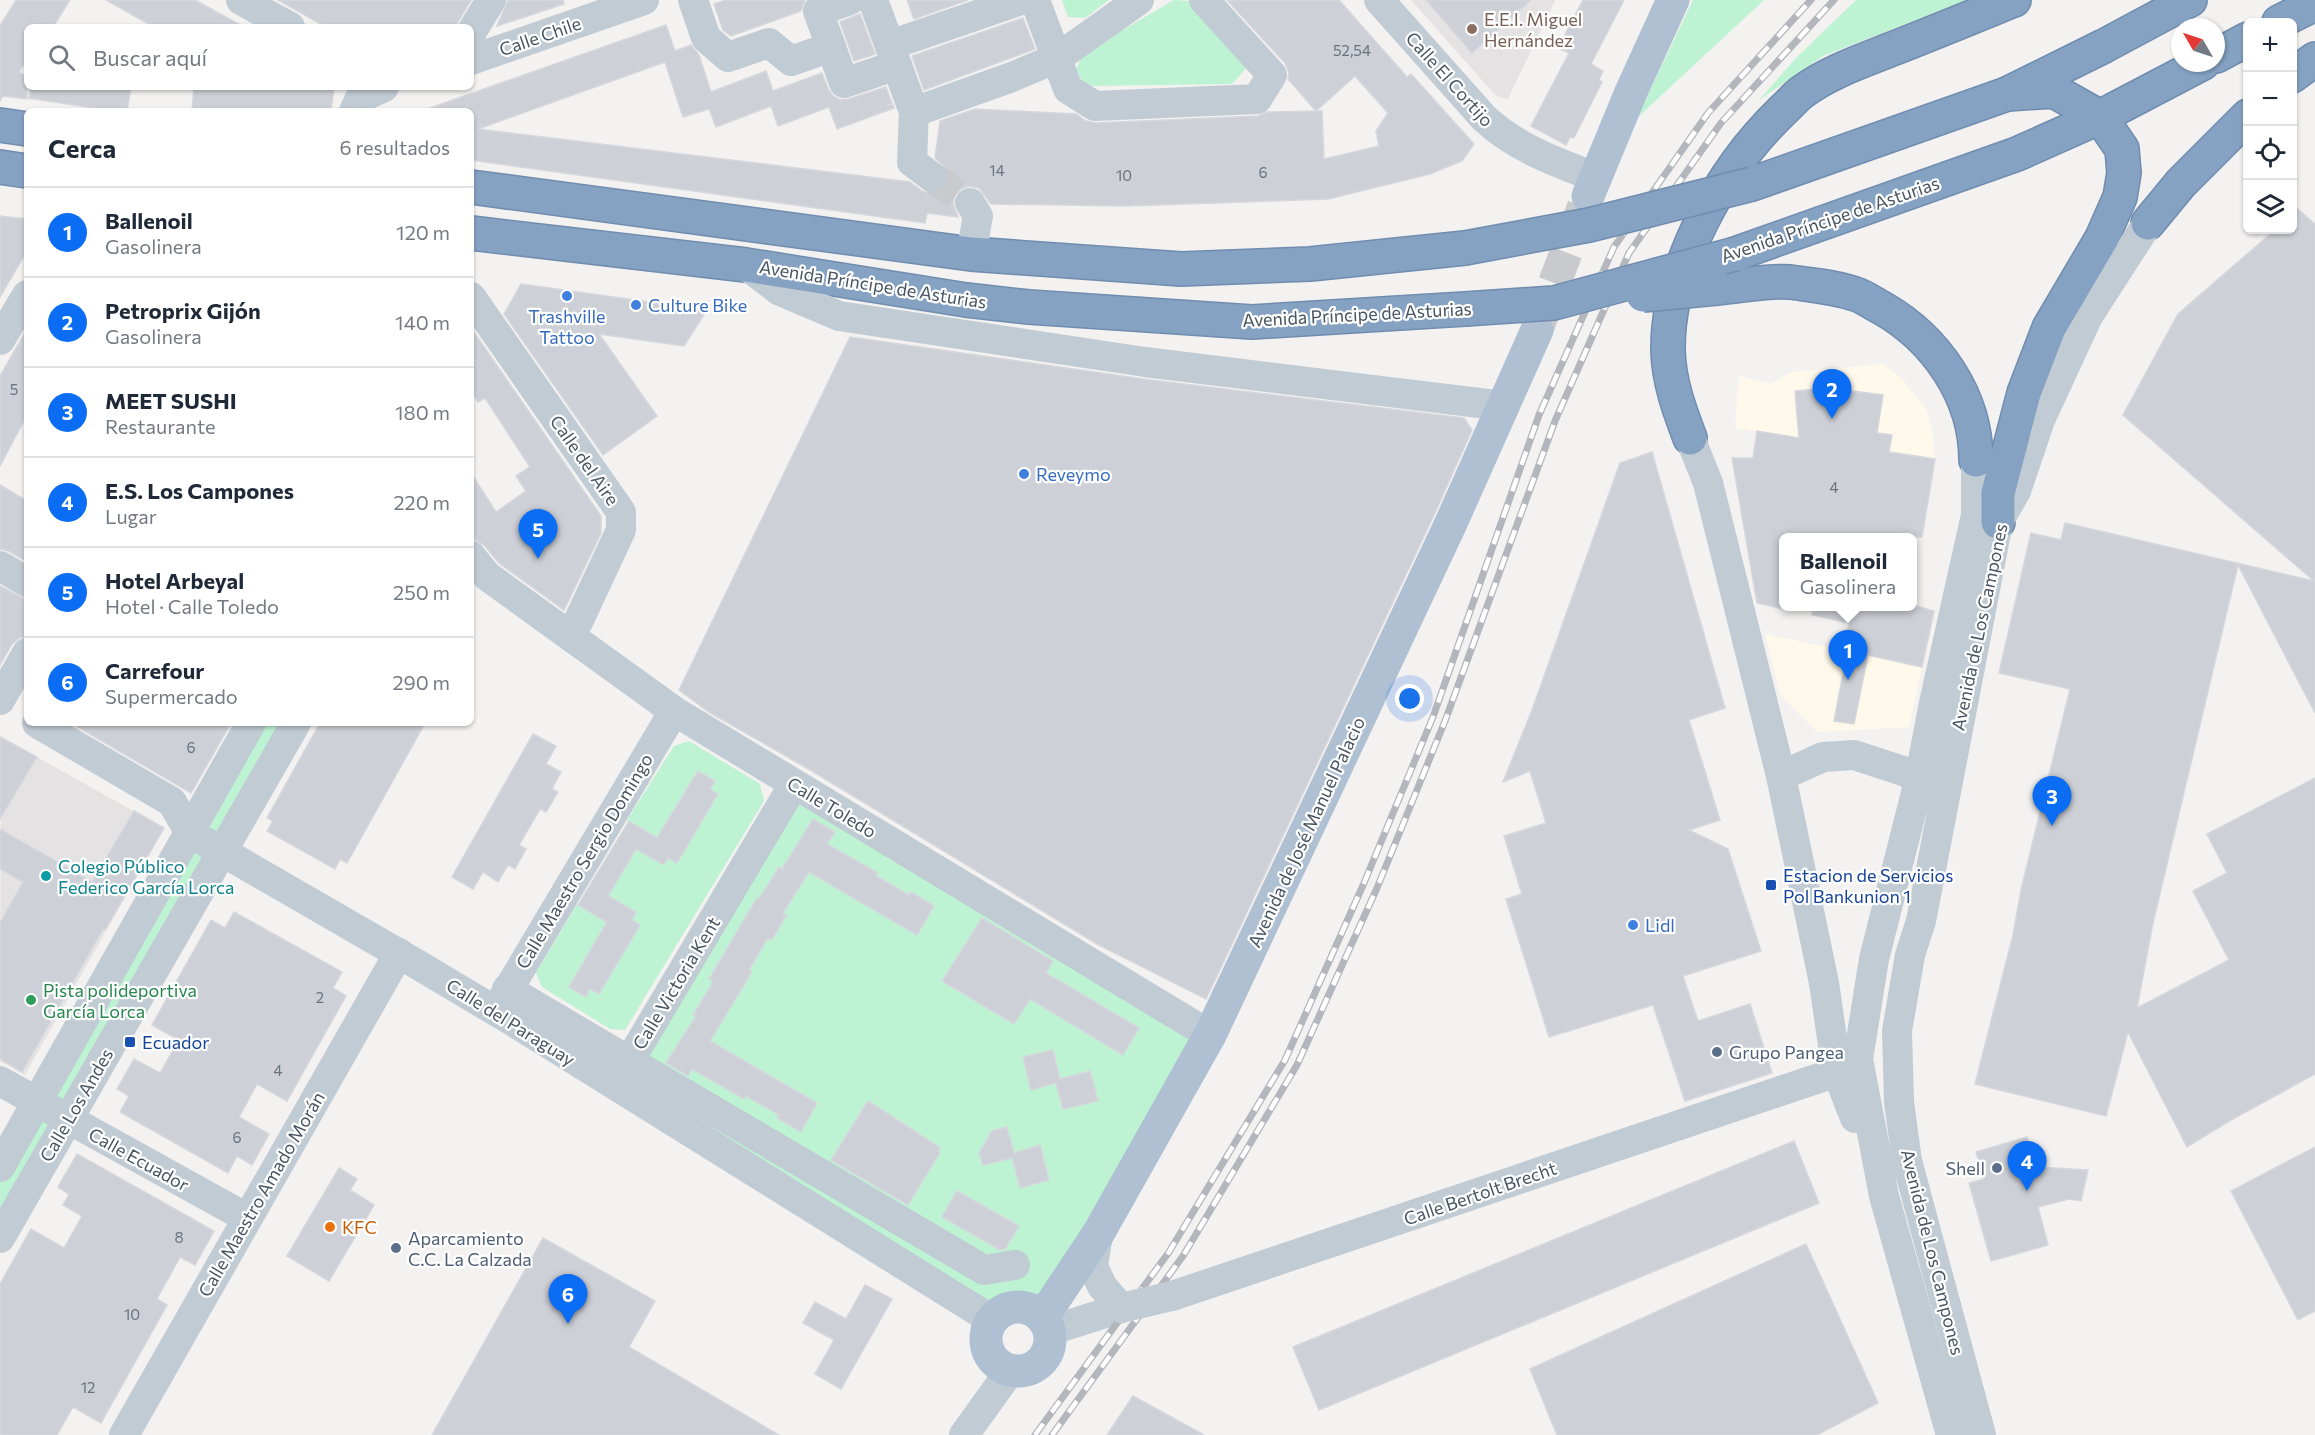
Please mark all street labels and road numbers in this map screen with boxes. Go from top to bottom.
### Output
street label: Calle Chile [496,12,584,60]
street label: Calle El Cortijo [1402,27,1498,131]
street label: Avenida Príncipe de Asturias [1718,171,1942,267]
street label: Avenida Príncipe de Asturias [758,255,988,313]
street label: Avenida Príncipe de Asturias [1242,297,1472,331]
street label: Calle del Aire [546,411,624,509]
street label: Avenida de Los Campones [1946,521,2012,733]
street label: Avenida de José Manuel Palacio [1243,713,1369,951]
street label: Calle Maestro Sergio Domingo [511,749,657,973]
street label: Calle Toledo [783,772,881,842]
street label: Calle Victoria Kent [628,913,724,1053]
street label: Calle del Paraguay [443,974,579,1070]
street label: Calle Los Andes [35,1044,117,1166]
street label: Calle Maestro Amado Morán [193,1088,329,1300]
street label: Calle Ecuador [85,1122,193,1196]
street label: Avenida de Los Campones [1897,1147,1969,1357]
street label: Calle Bertolt Brecht [1401,1157,1559,1229]

